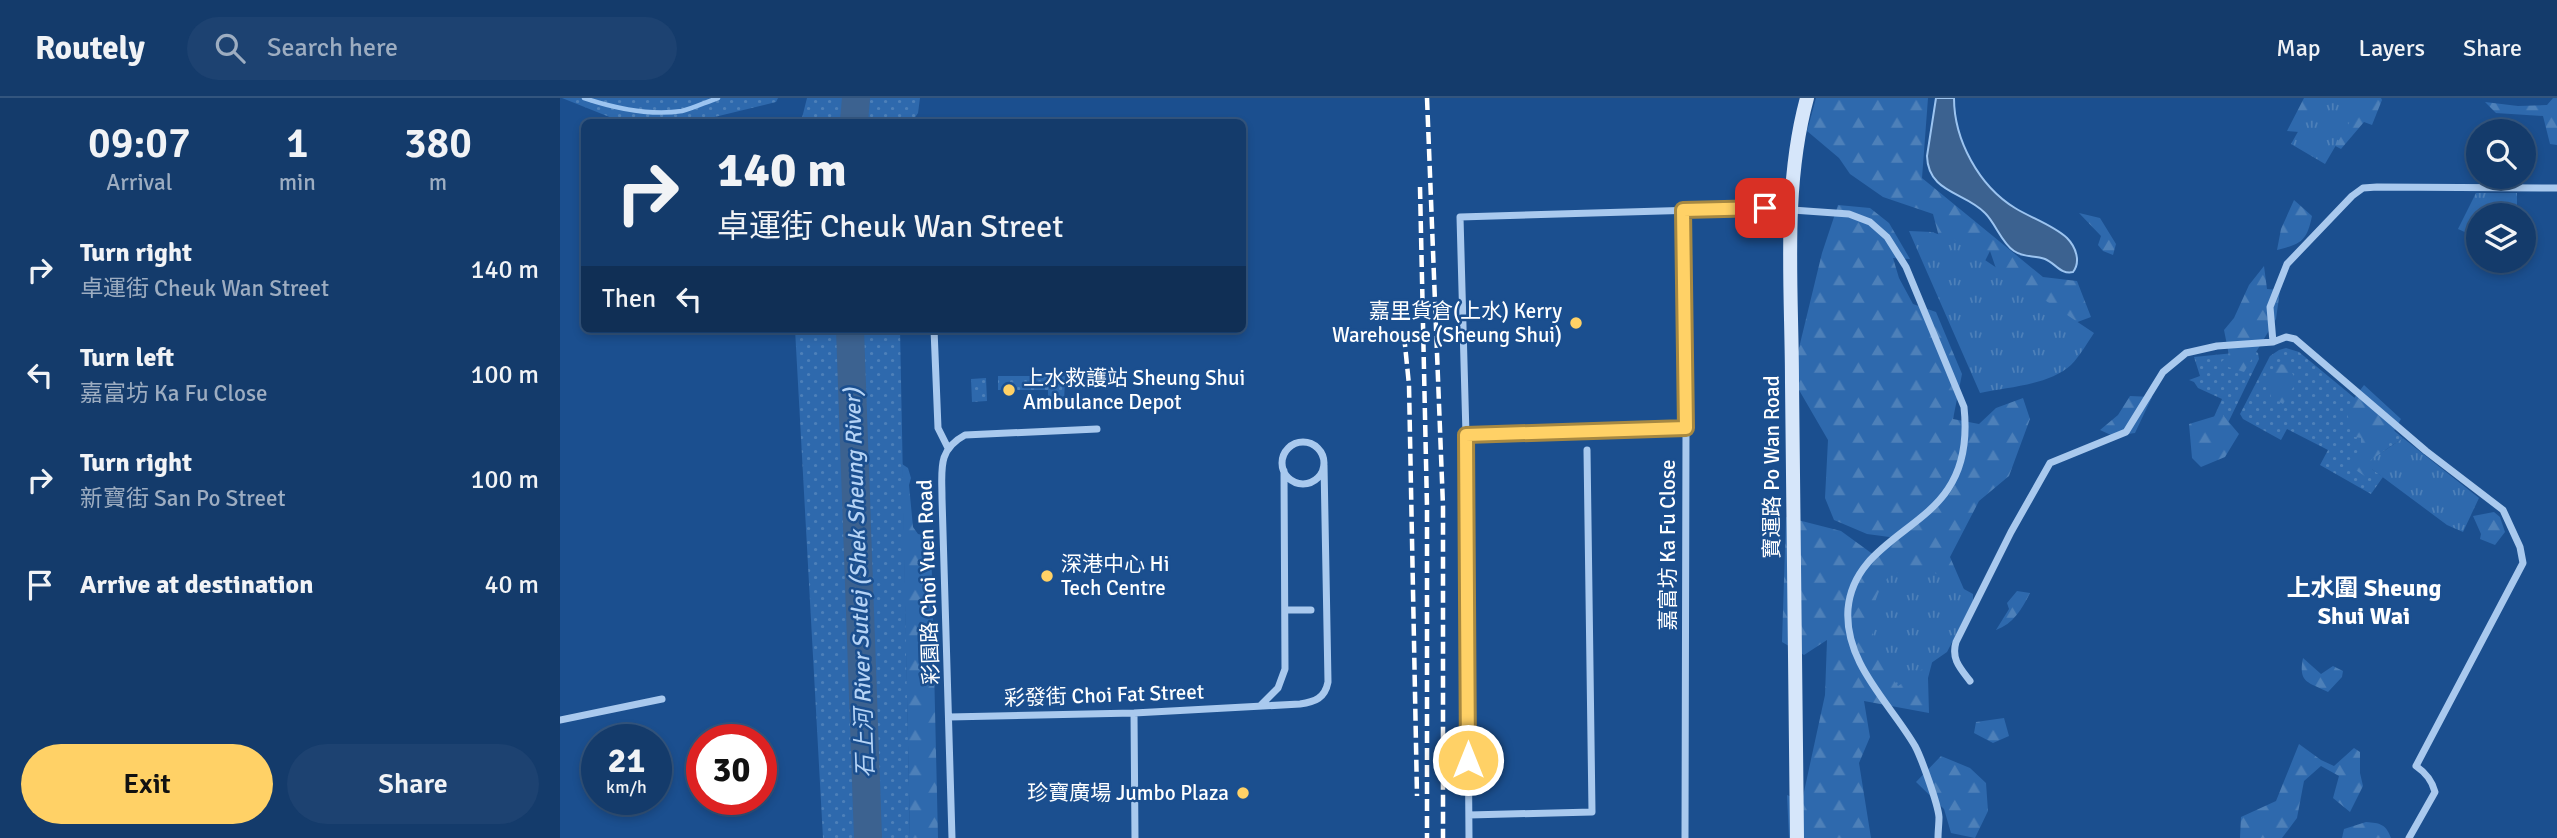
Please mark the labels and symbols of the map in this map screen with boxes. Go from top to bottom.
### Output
pin [1735,178,1795,238]
place label: 嘉里貨倉(上水) Kerry Warehouse (Sheung Shui) [1332,298,1562,348]
marker: 嘉里貨倉(上水) Kerry Warehouse (Sheung Shui) [1568,315,1584,331]
place label: 上水救護站 Sheung Shui Ambulance Depot [1023,365,1245,415]
street label: 寶運路 Po Wan Road [1759,375,1785,559]
marker: 上水救護站 Sheung Shui Ambulance Depot [1001,382,1017,398]
water label: 石上河 River Sutlej (Shek Sheung River) [838,386,880,778]
street label: 嘉富坊 Ka Fu Close [1655,459,1681,631]
street label: 彩園路 Choi Yuen Road [911,479,945,685]
place label: 深港中心 Hi Tech Centre [1061,551,1169,601]
marker: 深港中心 Hi Tech Centre [1039,568,1055,584]
district label: 上水圍 Sheung Shui Wai [2287,573,2442,631]
street label: 彩發街 Choi Fat Street [1003,679,1205,711]
position arrow [1431,723,1505,797]
speed limit sign: 30 [686,724,777,815]
place label: 珍寶廣場 Jumbo Plaza [1027,780,1229,806]
marker: 珍寶廣場 Jumbo Plaza [1235,785,1251,801]

